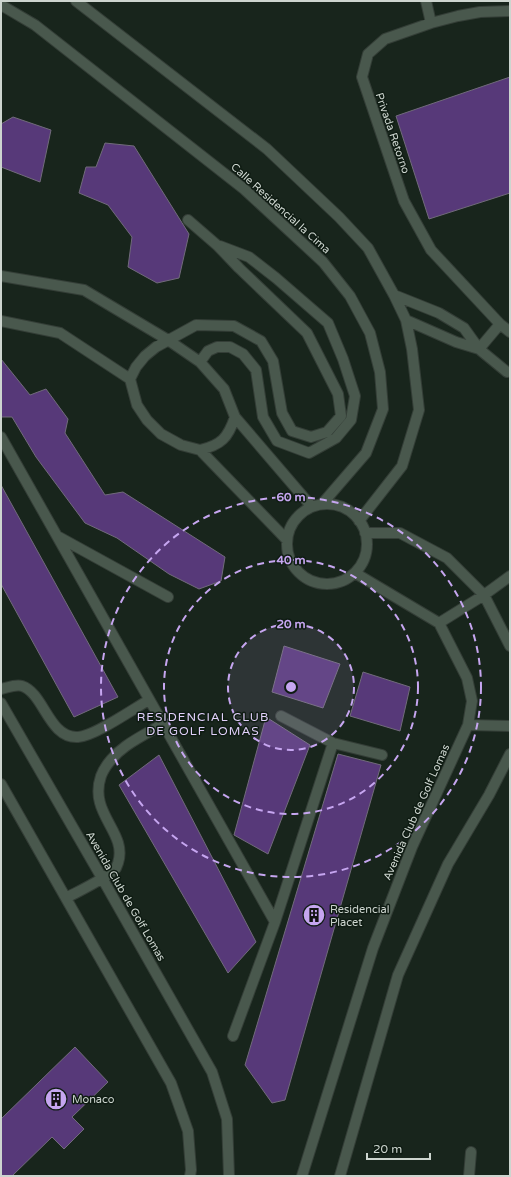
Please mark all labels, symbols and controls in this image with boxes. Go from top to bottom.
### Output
street label: Privada Retorno [373,91,413,176]
street label: Calle Residencial la Cima [228,160,333,256]
text: 60 m [276,490,306,504]
text: 40 m [276,553,306,567]
text: 20 m [276,617,306,631]
centre of rings [284,680,298,694]
district label: RESIDENCIAL CLUB DE GOLF LOMAS [137,710,269,738]
street label: Avenida Club de Golf Lomas [381,742,452,882]
street label: Avenida Club de Golf Lomas [83,829,168,963]
building icon: Residencial Placet [301,902,327,928]
place label: Residencial Placet [330,903,389,929]
building icon: Monaco [43,1086,69,1112]
place label: Monaco [72,1093,115,1106]
scale bar [367,1135,430,1161]
text: 20 m [373,1142,402,1156]

